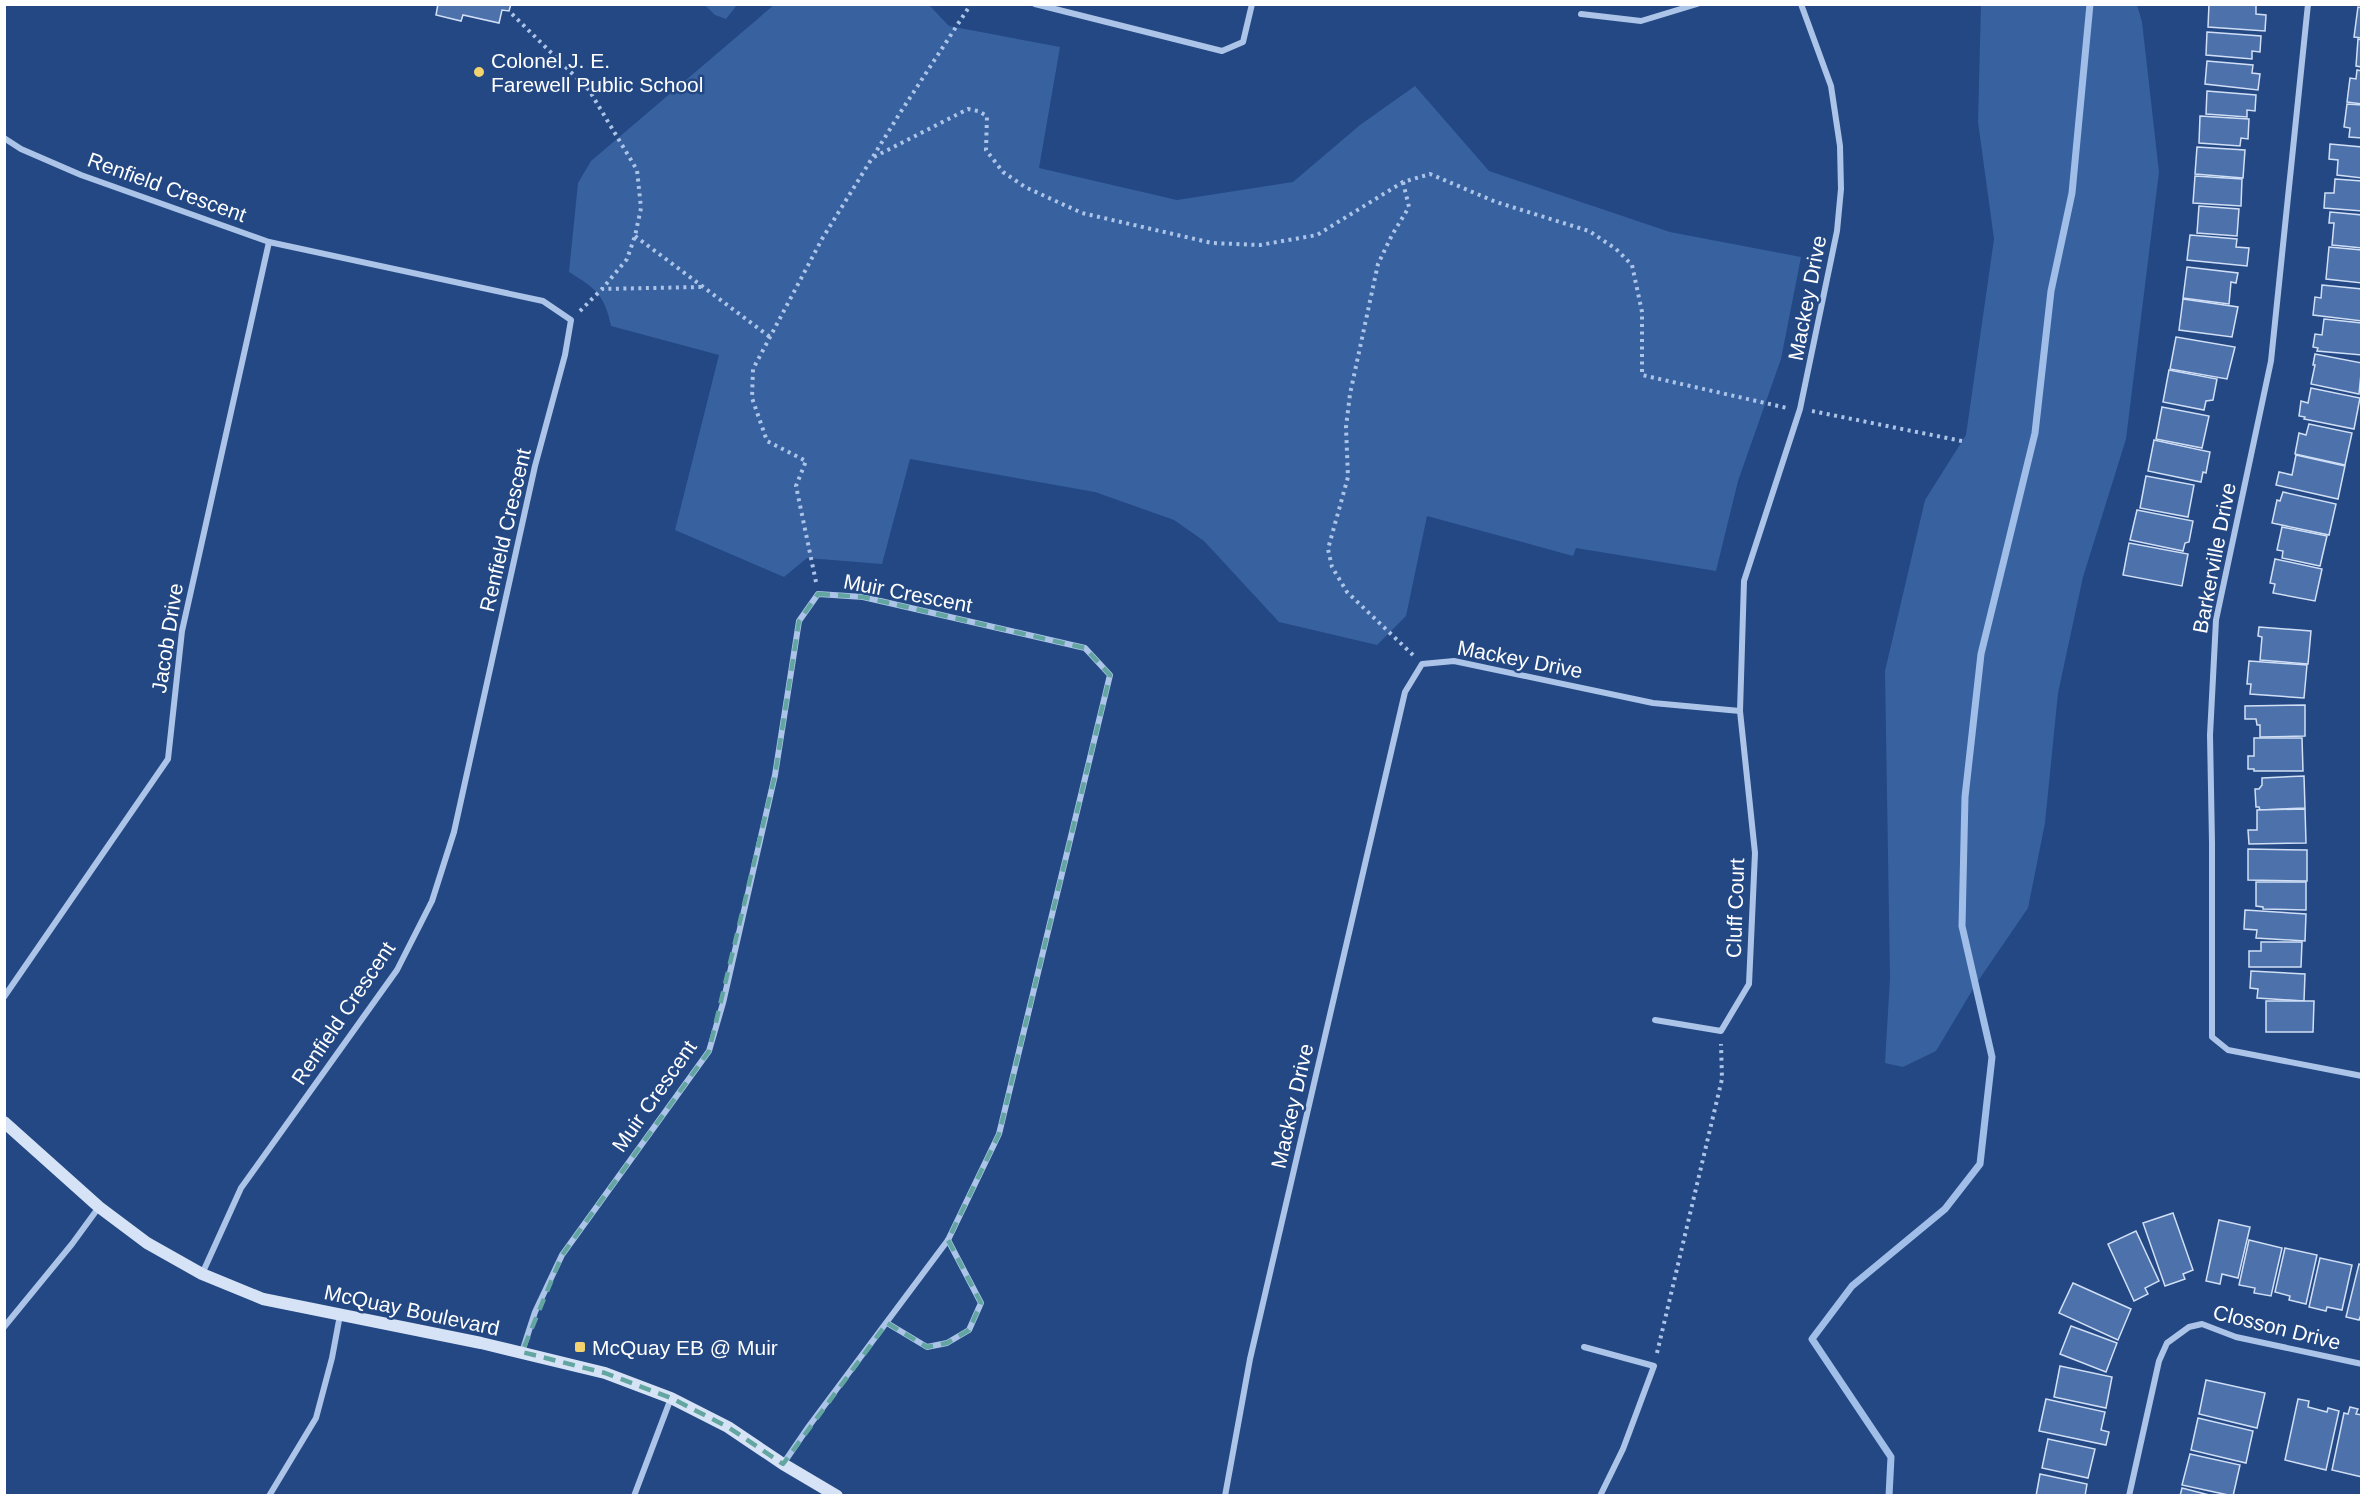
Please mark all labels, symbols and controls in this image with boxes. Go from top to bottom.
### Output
place label: Colonel J. E. Farewell Public School [491,49,703,96]
marker: Colonel J. E. Farewell Public School [472,65,486,79]
street label: Renfield Crescent [85,148,250,226]
street label: Mackey Drive [1784,233,1830,363]
street label: Renfield Crescent [475,446,535,614]
street label: Barkerville Drive [2188,481,2240,635]
street label: Muir Crescent [842,569,975,617]
street label: Jacob Drive [147,581,187,695]
street label: Mackey Drive [1455,636,1585,682]
street label: Cluff Court [1722,857,1748,958]
street label: Renfield Crescent [287,937,399,1089]
street label: Muir Crescent [607,1036,701,1156]
street label: Mackey Drive [1266,1041,1318,1171]
street label: McQuay Boulevard [322,1280,502,1340]
street label: Closson Drive [2211,1300,2343,1354]
place label: McQuay EB @ Muir [592,1336,778,1359]
marker: McQuay EB @ Muir [573,1340,587,1354]

